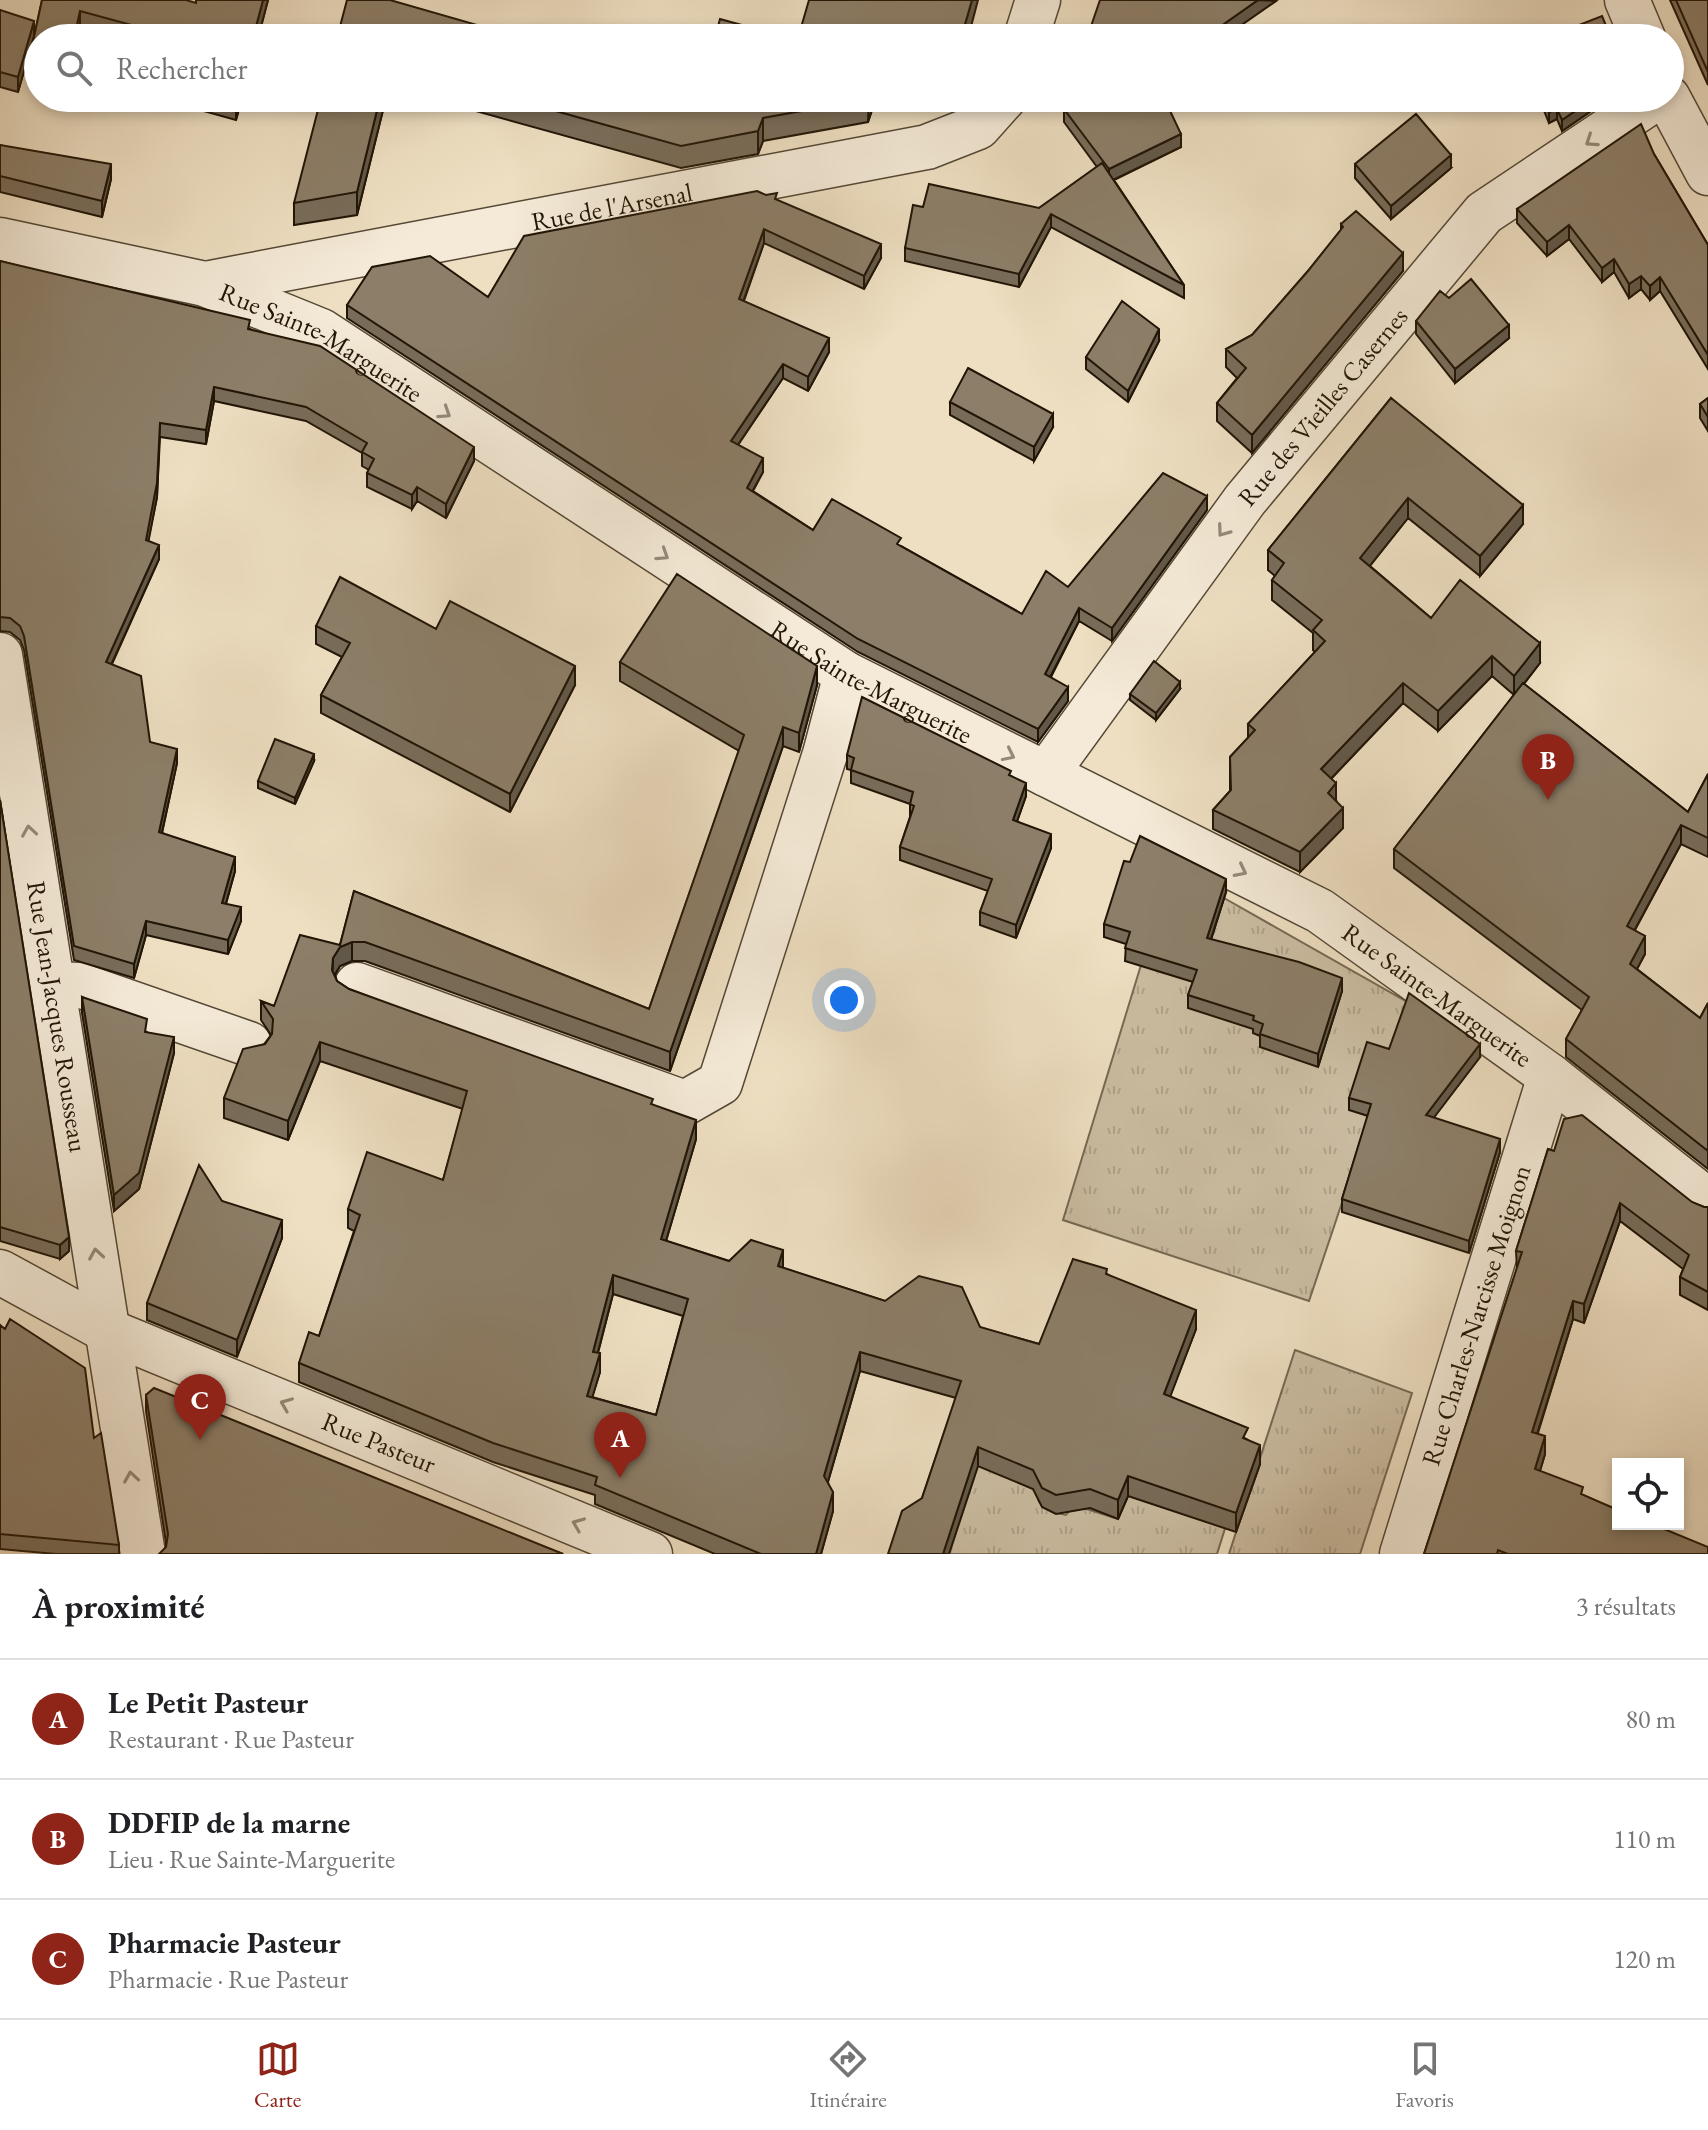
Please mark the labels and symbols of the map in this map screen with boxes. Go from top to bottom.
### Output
one-way arrow [1585,132,1599,147]
street label: Rue de l'Arsenal [528,175,695,239]
street label: Rue Sainte-Marguerite [215,275,429,410]
street label: Rue des Vieilles Casernes [1230,300,1415,513]
one-way arrow [437,403,451,418]
one-way arrow [1218,522,1232,536]
one-way arrow [654,545,669,560]
street label: Rue Sainte-Marguerite [764,612,978,751]
pin: B [1522,734,1574,800]
one-way arrow [1000,745,1015,761]
one-way arrow [21,824,38,838]
one-way arrow [1233,862,1248,877]
street label: Rue Jean-Jacques Rousseau [19,878,96,1155]
street label: Rue Sainte-Marguerite [1335,915,1539,1075]
your location [824,980,864,1020]
street label: Rue Charles-Narcisse Moignon [1413,1160,1539,1470]
one-way arrow [88,1247,105,1261]
pin: C [174,1374,226,1440]
one-way arrow [280,1397,294,1414]
street label: Rue Pasteur [317,1404,441,1481]
pin: A [594,1412,646,1478]
one-way arrow [123,1470,140,1484]
one-way arrow [572,1518,586,1534]

